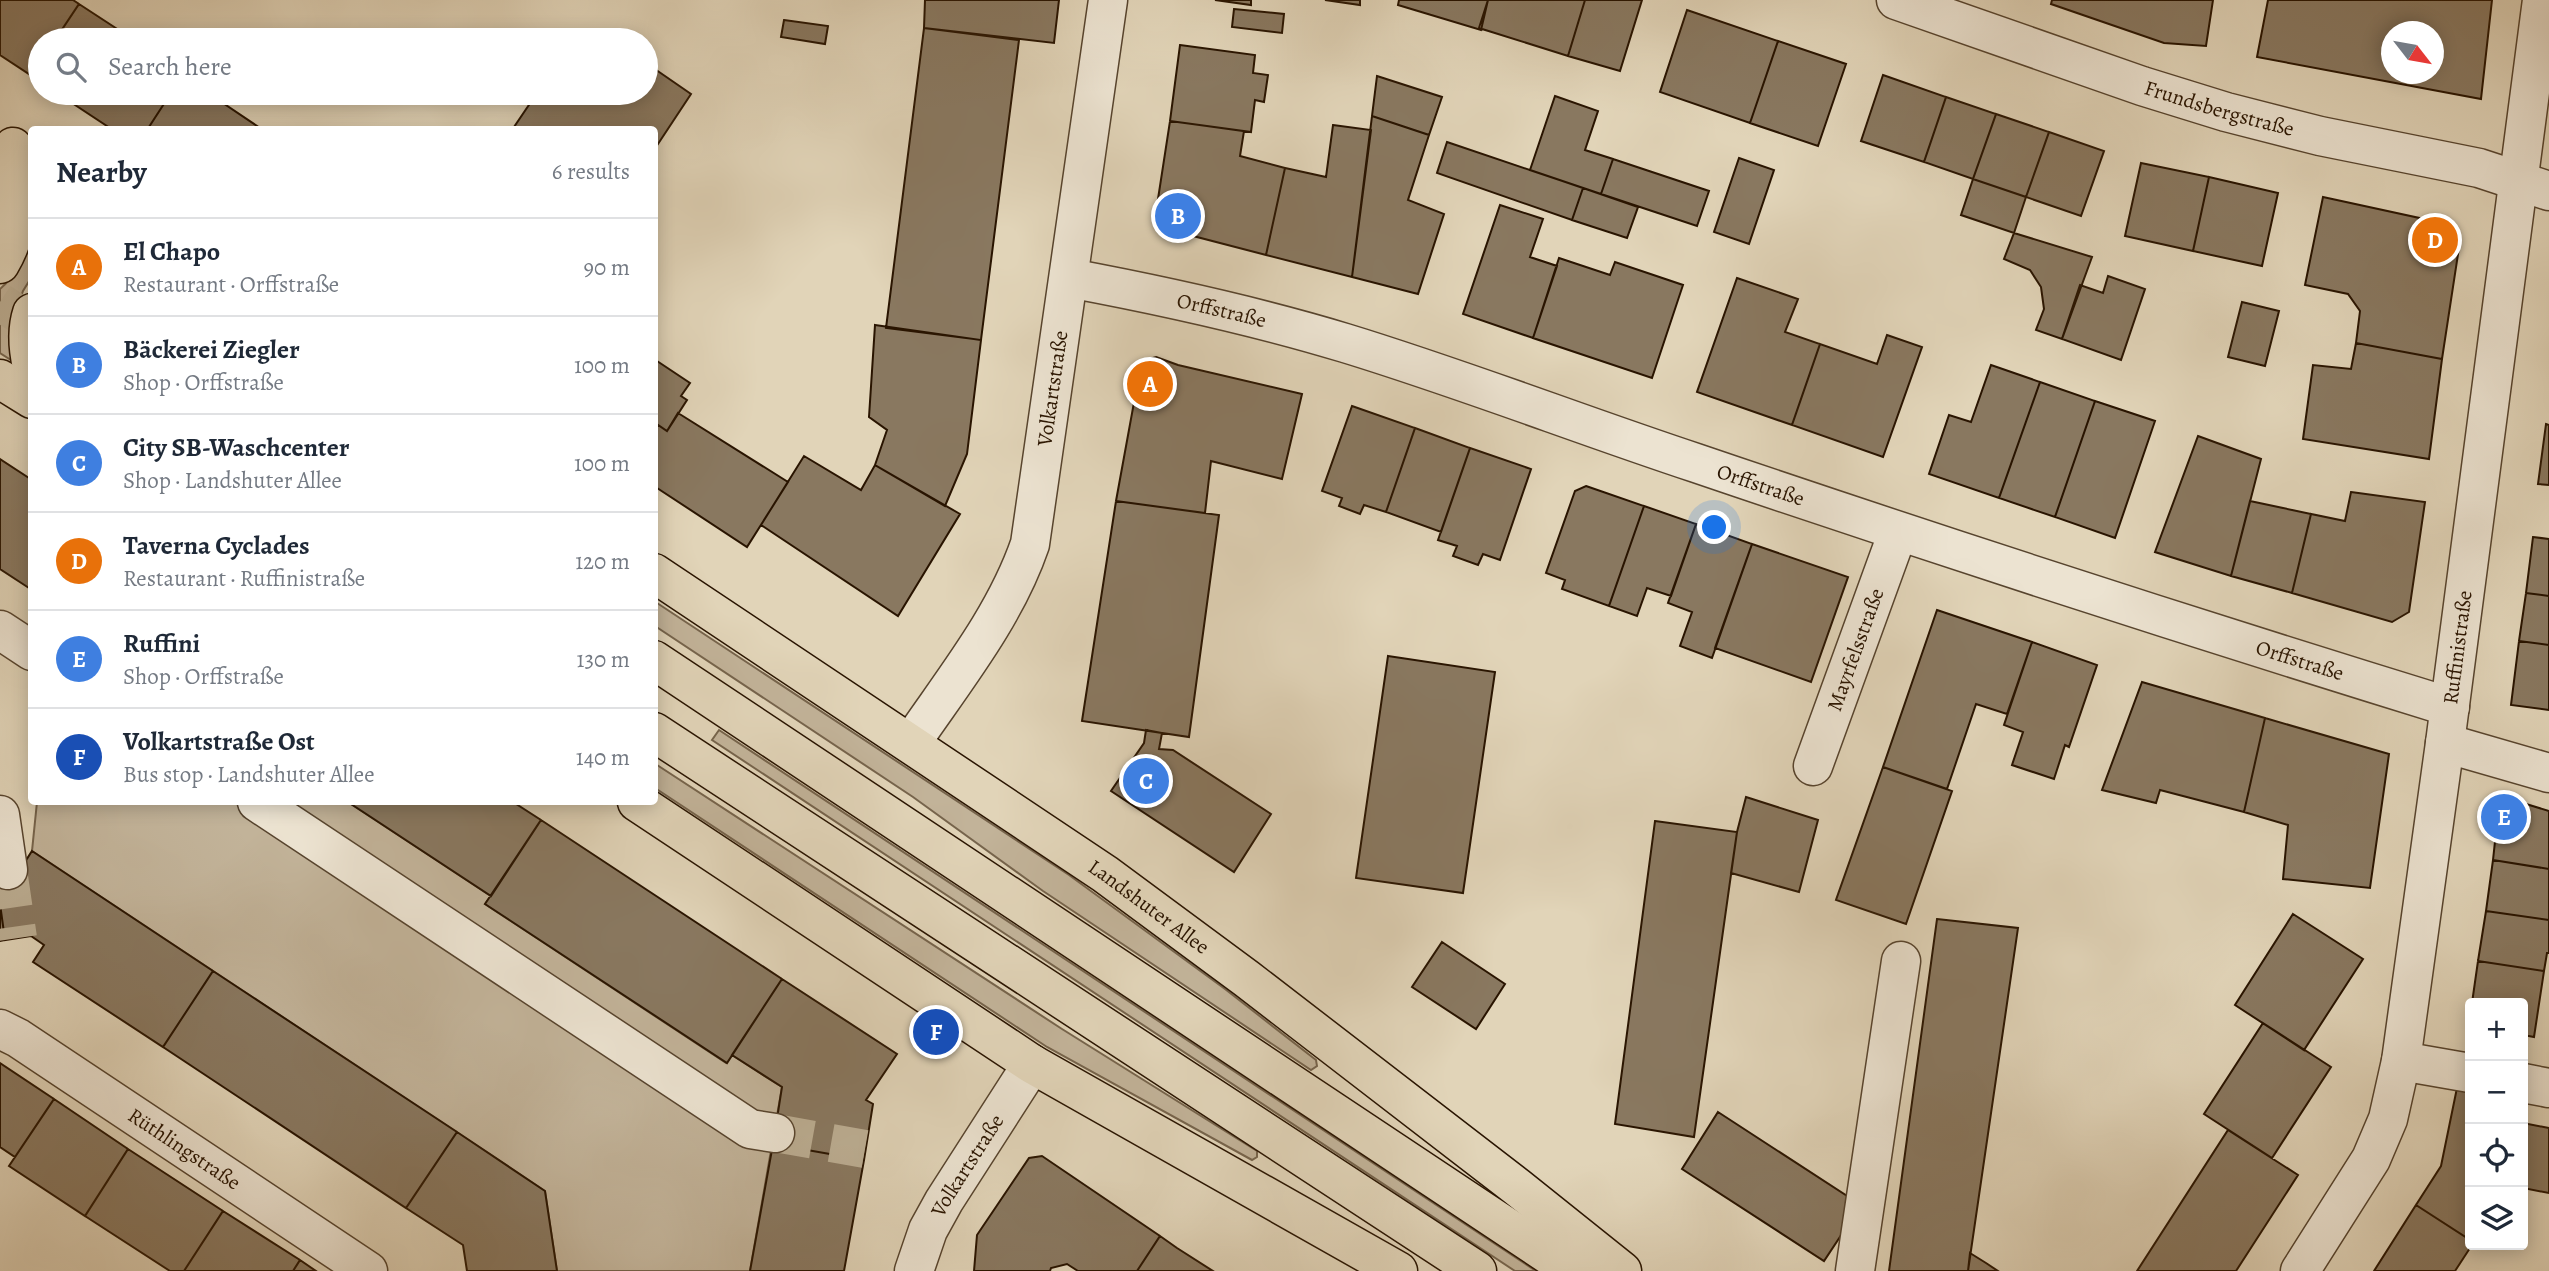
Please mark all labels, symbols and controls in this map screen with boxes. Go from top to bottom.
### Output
north arrow [2381,21,2444,84]
search box [28,28,658,105]
icon: search [52,48,90,86]
text: Search here [108,49,232,84]
street label: Frundsbergstraße [2141,74,2297,143]
text: Nearby [56,152,147,192]
text: 6 results [552,156,630,187]
pin: B [1155,190,1201,242]
pin: D [2412,214,2458,266]
text: El Chapo [123,234,220,269]
text: A [72,252,86,283]
text: 90 m [584,252,630,283]
text: Restaurant · Orffstraße [123,269,339,300]
street label: Orffstraße [1174,286,1269,334]
street label: Volkartstraße [1030,329,1074,449]
text: Bäckerei Ziegler [123,332,300,367]
text: B [72,350,86,381]
text: 100 m [574,350,630,381]
pin: A [1127,358,1173,410]
text: Shop · Orffstraße [123,367,284,398]
text: City SB-Waschcenter [123,430,349,465]
text: C [72,448,86,479]
text: 100 m [574,448,630,479]
street label: Orffstraße [1713,457,1808,513]
text: Shop · Landshuter Allee [123,465,342,496]
your location [1697,510,1731,544]
text: Taverna Cyclades [123,528,310,563]
text: D [71,546,87,577]
text: 120 m [575,546,630,577]
text: Restaurant · Ruffinistraße [123,563,365,594]
street label: Mayrfelsstraße [1820,584,1890,715]
street label: Ruffinistraße [2436,589,2479,706]
text: Ruffini [123,626,200,661]
street label: Orffstraße [2252,633,2347,687]
text: E [72,644,86,675]
text: 130 m [577,644,630,675]
text: Shop · Orffstraße [123,661,284,692]
text: Volkartstraße Ost [123,724,315,759]
text: F [73,742,85,773]
text: 140 m [576,742,630,773]
pin: C [1123,755,1169,807]
text: Bus stop · Landshuter Allee [123,759,374,790]
pin: E [2481,791,2527,843]
street label: Landshuter Allee [1083,853,1215,961]
map controls [2465,998,2528,1250]
button: + [2465,998,2528,1061]
pin: F [913,1006,959,1058]
button: − [2465,1061,2528,1124]
street label: Rüthlingstraße [123,1101,246,1196]
street label: Volkartstraße [924,1109,1010,1222]
button: locate [2465,1124,2528,1187]
button: layers [2465,1187,2528,1250]

